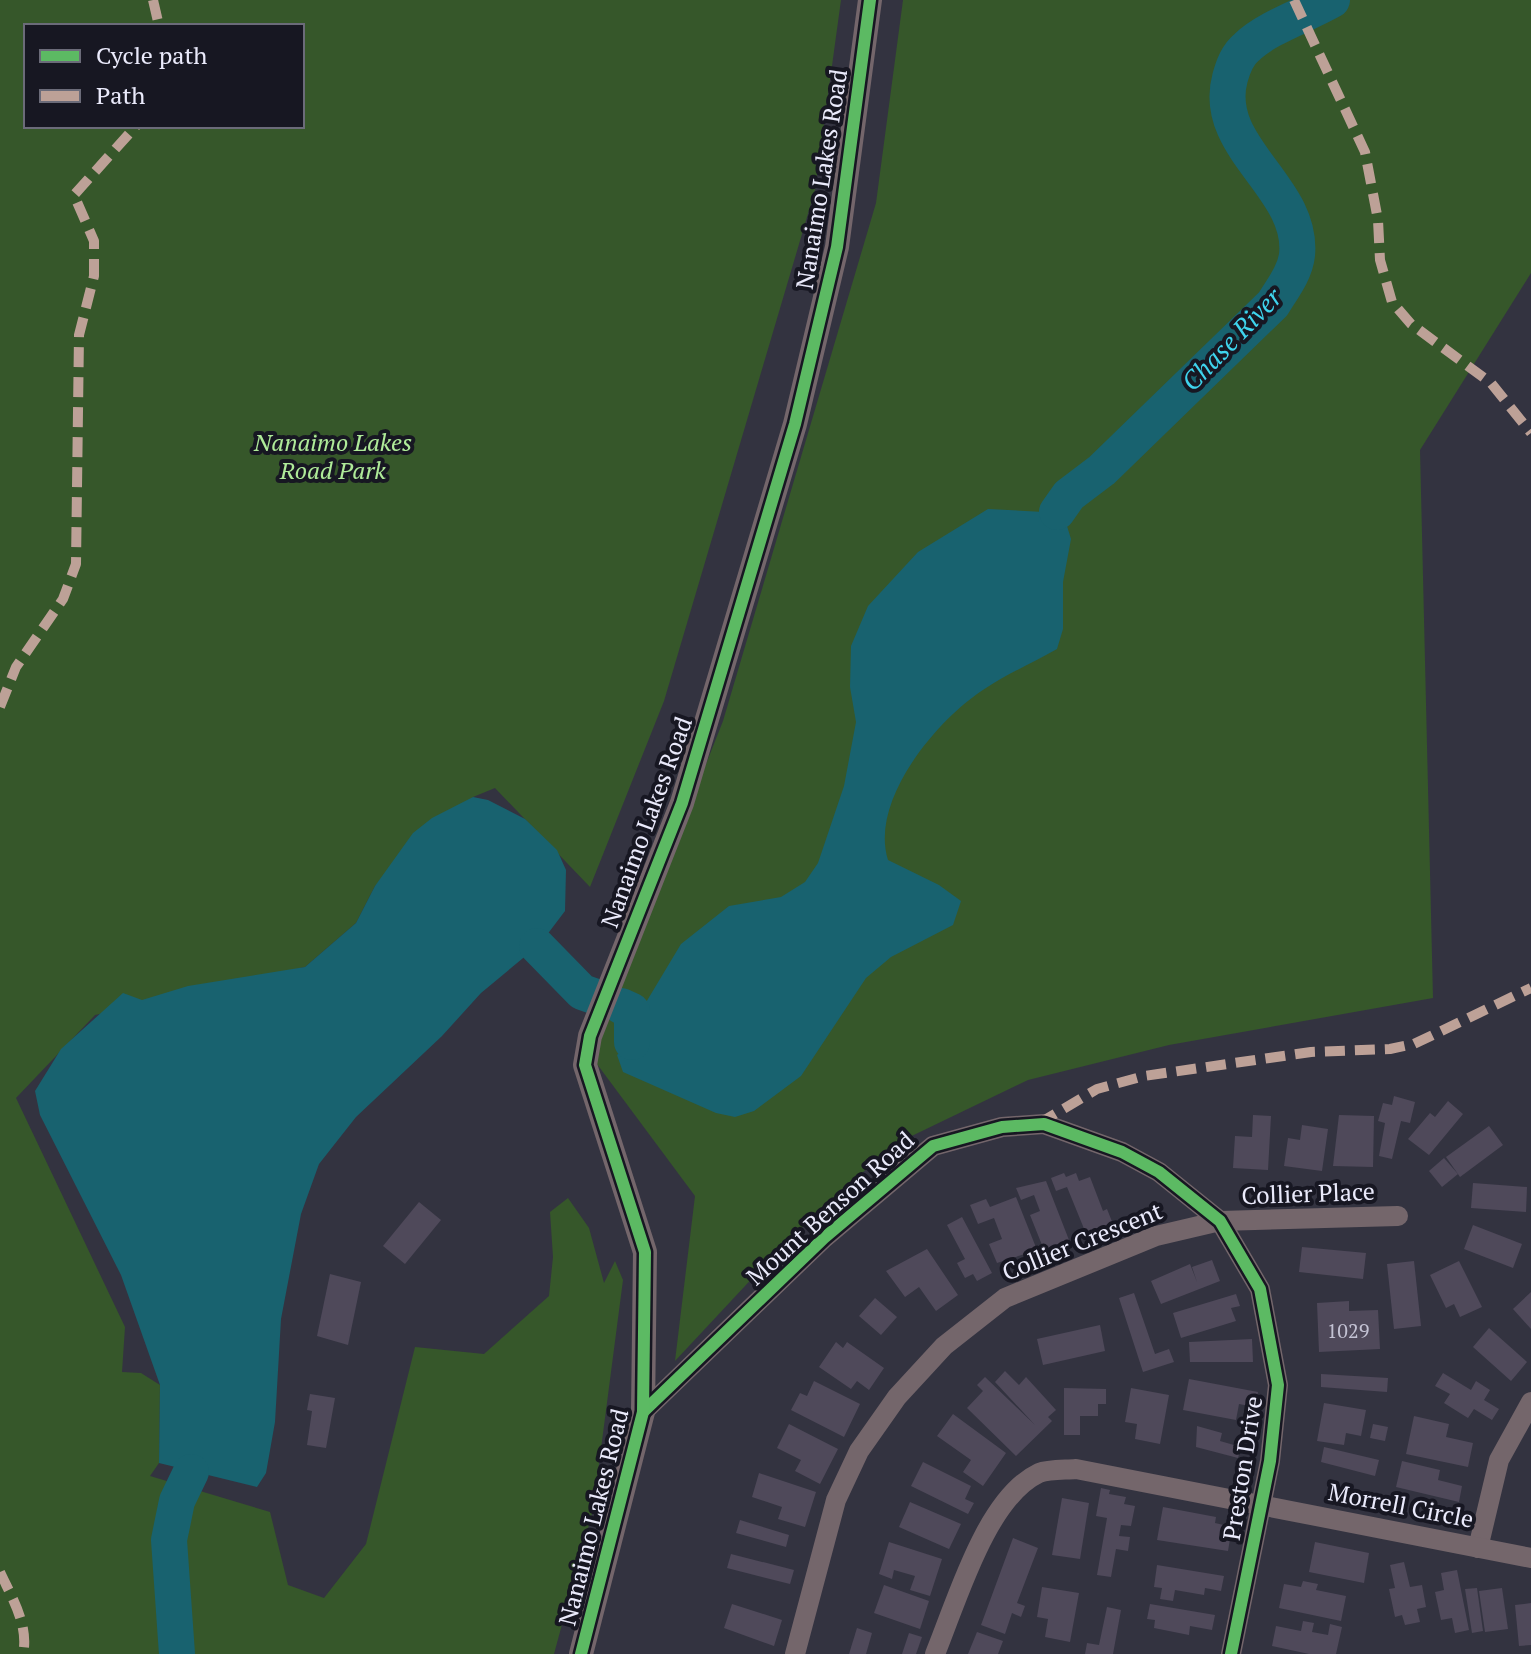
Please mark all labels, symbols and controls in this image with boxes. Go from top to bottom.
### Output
legend [24,24,304,128]
text: Cycle path [96,39,207,71]
street label: Nanaimo Lakes Road [788,67,854,291]
text: Path [96,79,145,111]
water label: Chase River [1174,280,1289,398]
park label: Nanaimo Lakes Road Park [253,426,412,486]
street label: Nanaimo Lakes Road [593,712,699,932]
street label: Mount Benson Road [739,1124,921,1292]
street label: Collier Place [1241,1175,1375,1211]
street label: Collier Crescent [997,1194,1167,1288]
house number: 1029 [1327,1317,1369,1344]
street label: Preston Drive [1215,1394,1269,1542]
street label: Nanaimo Lakes Road [551,1405,635,1629]
street label: Morrell Circle [1326,1475,1476,1535]

